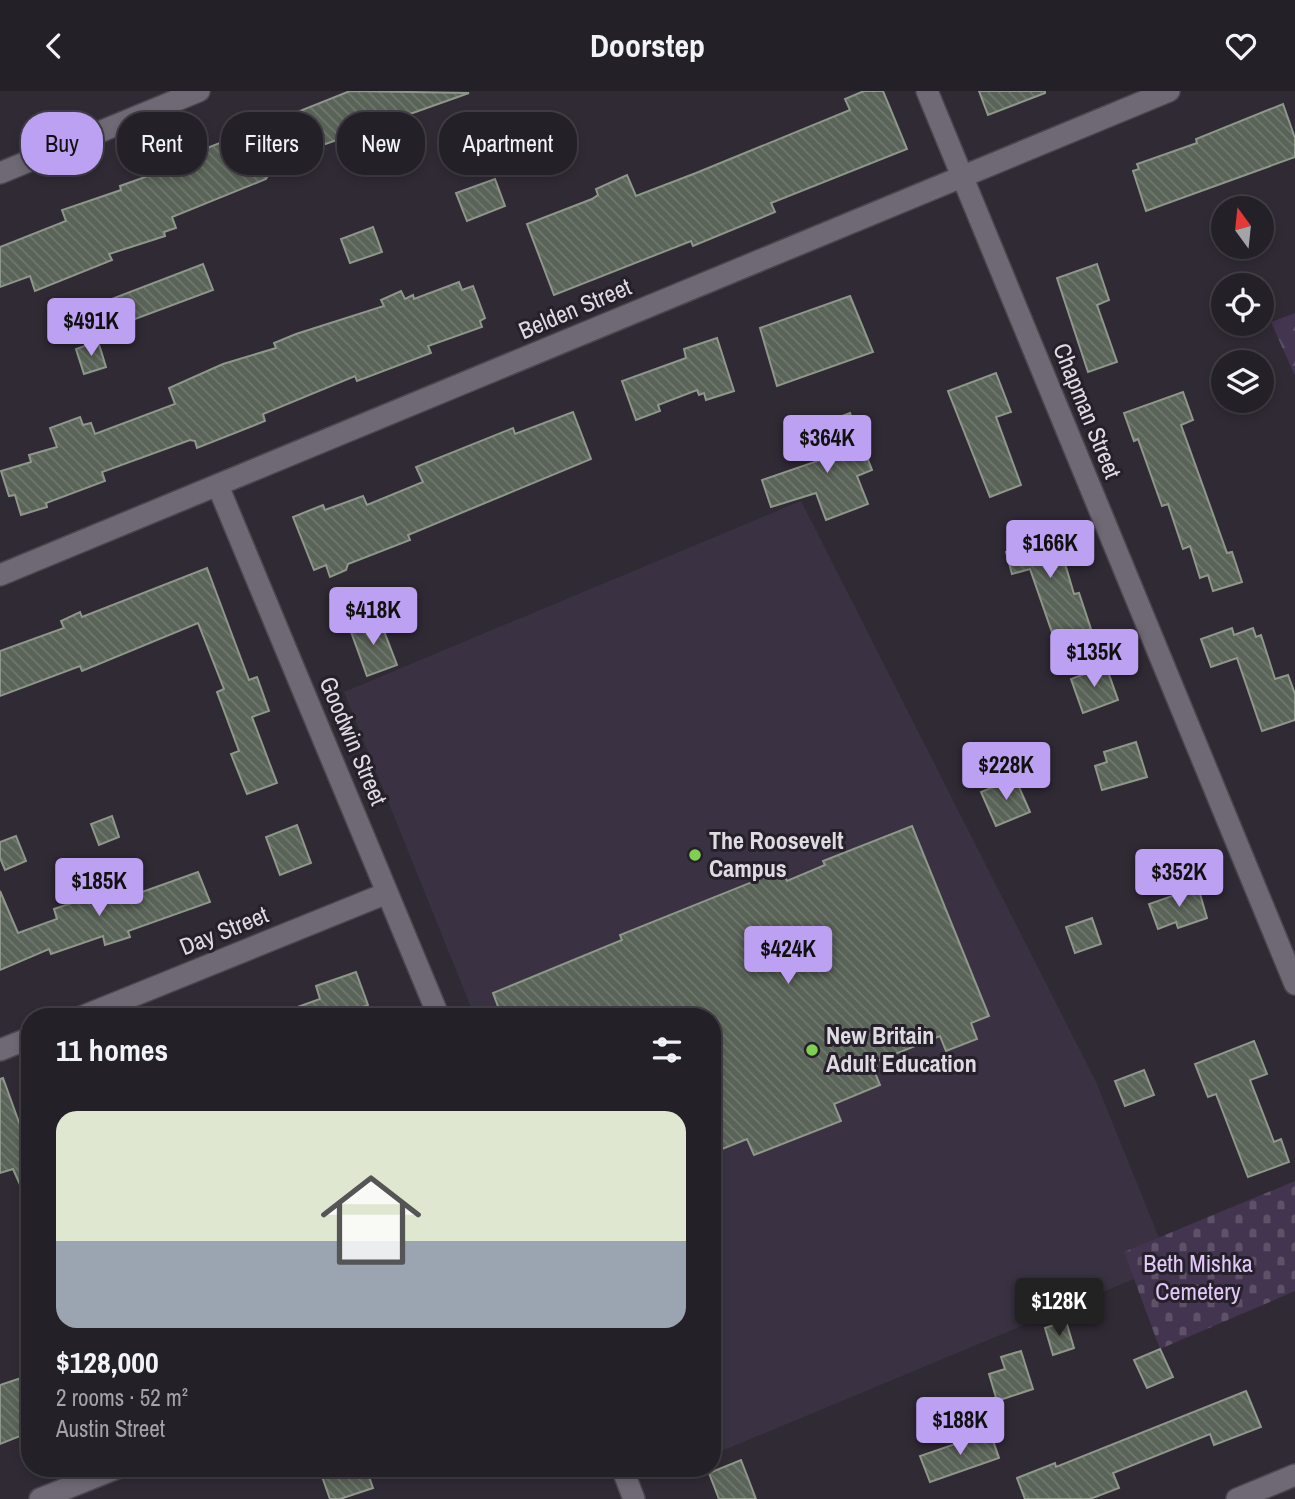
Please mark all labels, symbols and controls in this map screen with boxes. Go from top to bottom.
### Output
text: Doorstep [590,24,705,67]
icon: back [35,27,73,65]
icon: heart [1222,27,1260,65]
chip: Buy [21,112,103,175]
chip: Rent [117,112,207,175]
chip: Filters [221,112,323,175]
chip: New [337,112,425,175]
chip: Apartment [439,112,577,175]
north arrow [1211,196,1274,259]
map controls [1211,196,1274,413]
street label: Belden Street [513,270,636,346]
button: locate [1211,273,1274,336]
pin: $491K [42,299,140,358]
text: $491K [63,305,119,336]
street label: Chapman Street [1046,338,1130,484]
button: layers [1211,350,1274,413]
pin: $364K [778,415,876,475]
text: $364K [799,422,855,453]
pin: $166K [1001,521,1099,580]
text: $166K [1022,527,1078,558]
pin: $418K [324,587,422,647]
text: $418K [345,594,401,625]
pin: $135K [1045,629,1143,689]
text: $135K [1066,636,1122,667]
street label: Goodwin Street [312,671,396,810]
pin: $228K [957,743,1055,802]
text: $228K [978,749,1034,780]
place label: The Roosevelt Campus [709,824,844,884]
marker: The Roosevelt Campus [687,847,703,863]
pin: $352K [1130,849,1228,909]
text: $352K [1151,856,1207,887]
pin: $185K [50,859,148,918]
text: $185K [71,865,127,896]
street label: Day Street [175,898,273,962]
pin: $424K [739,927,837,986]
text: $424K [760,933,816,964]
place label: New Britain Adult Education [826,1019,977,1079]
text: 11 homes [56,1030,168,1070]
icon: filters [648,1031,686,1069]
marker: New Britain Adult Education [804,1042,820,1058]
icon: home [308,1157,434,1283]
park label: Beth Mishka Cemetery [1143,1247,1253,1307]
pin: $128K [1010,1279,1108,1338]
text: $128K [1031,1285,1087,1316]
text: $128,000 [56,1342,159,1382]
text: 2 rooms · 52 m² [56,1382,188,1413]
pin: $188K [911,1397,1009,1457]
text: $188K [932,1404,988,1435]
text: Austin Street [56,1413,165,1444]

